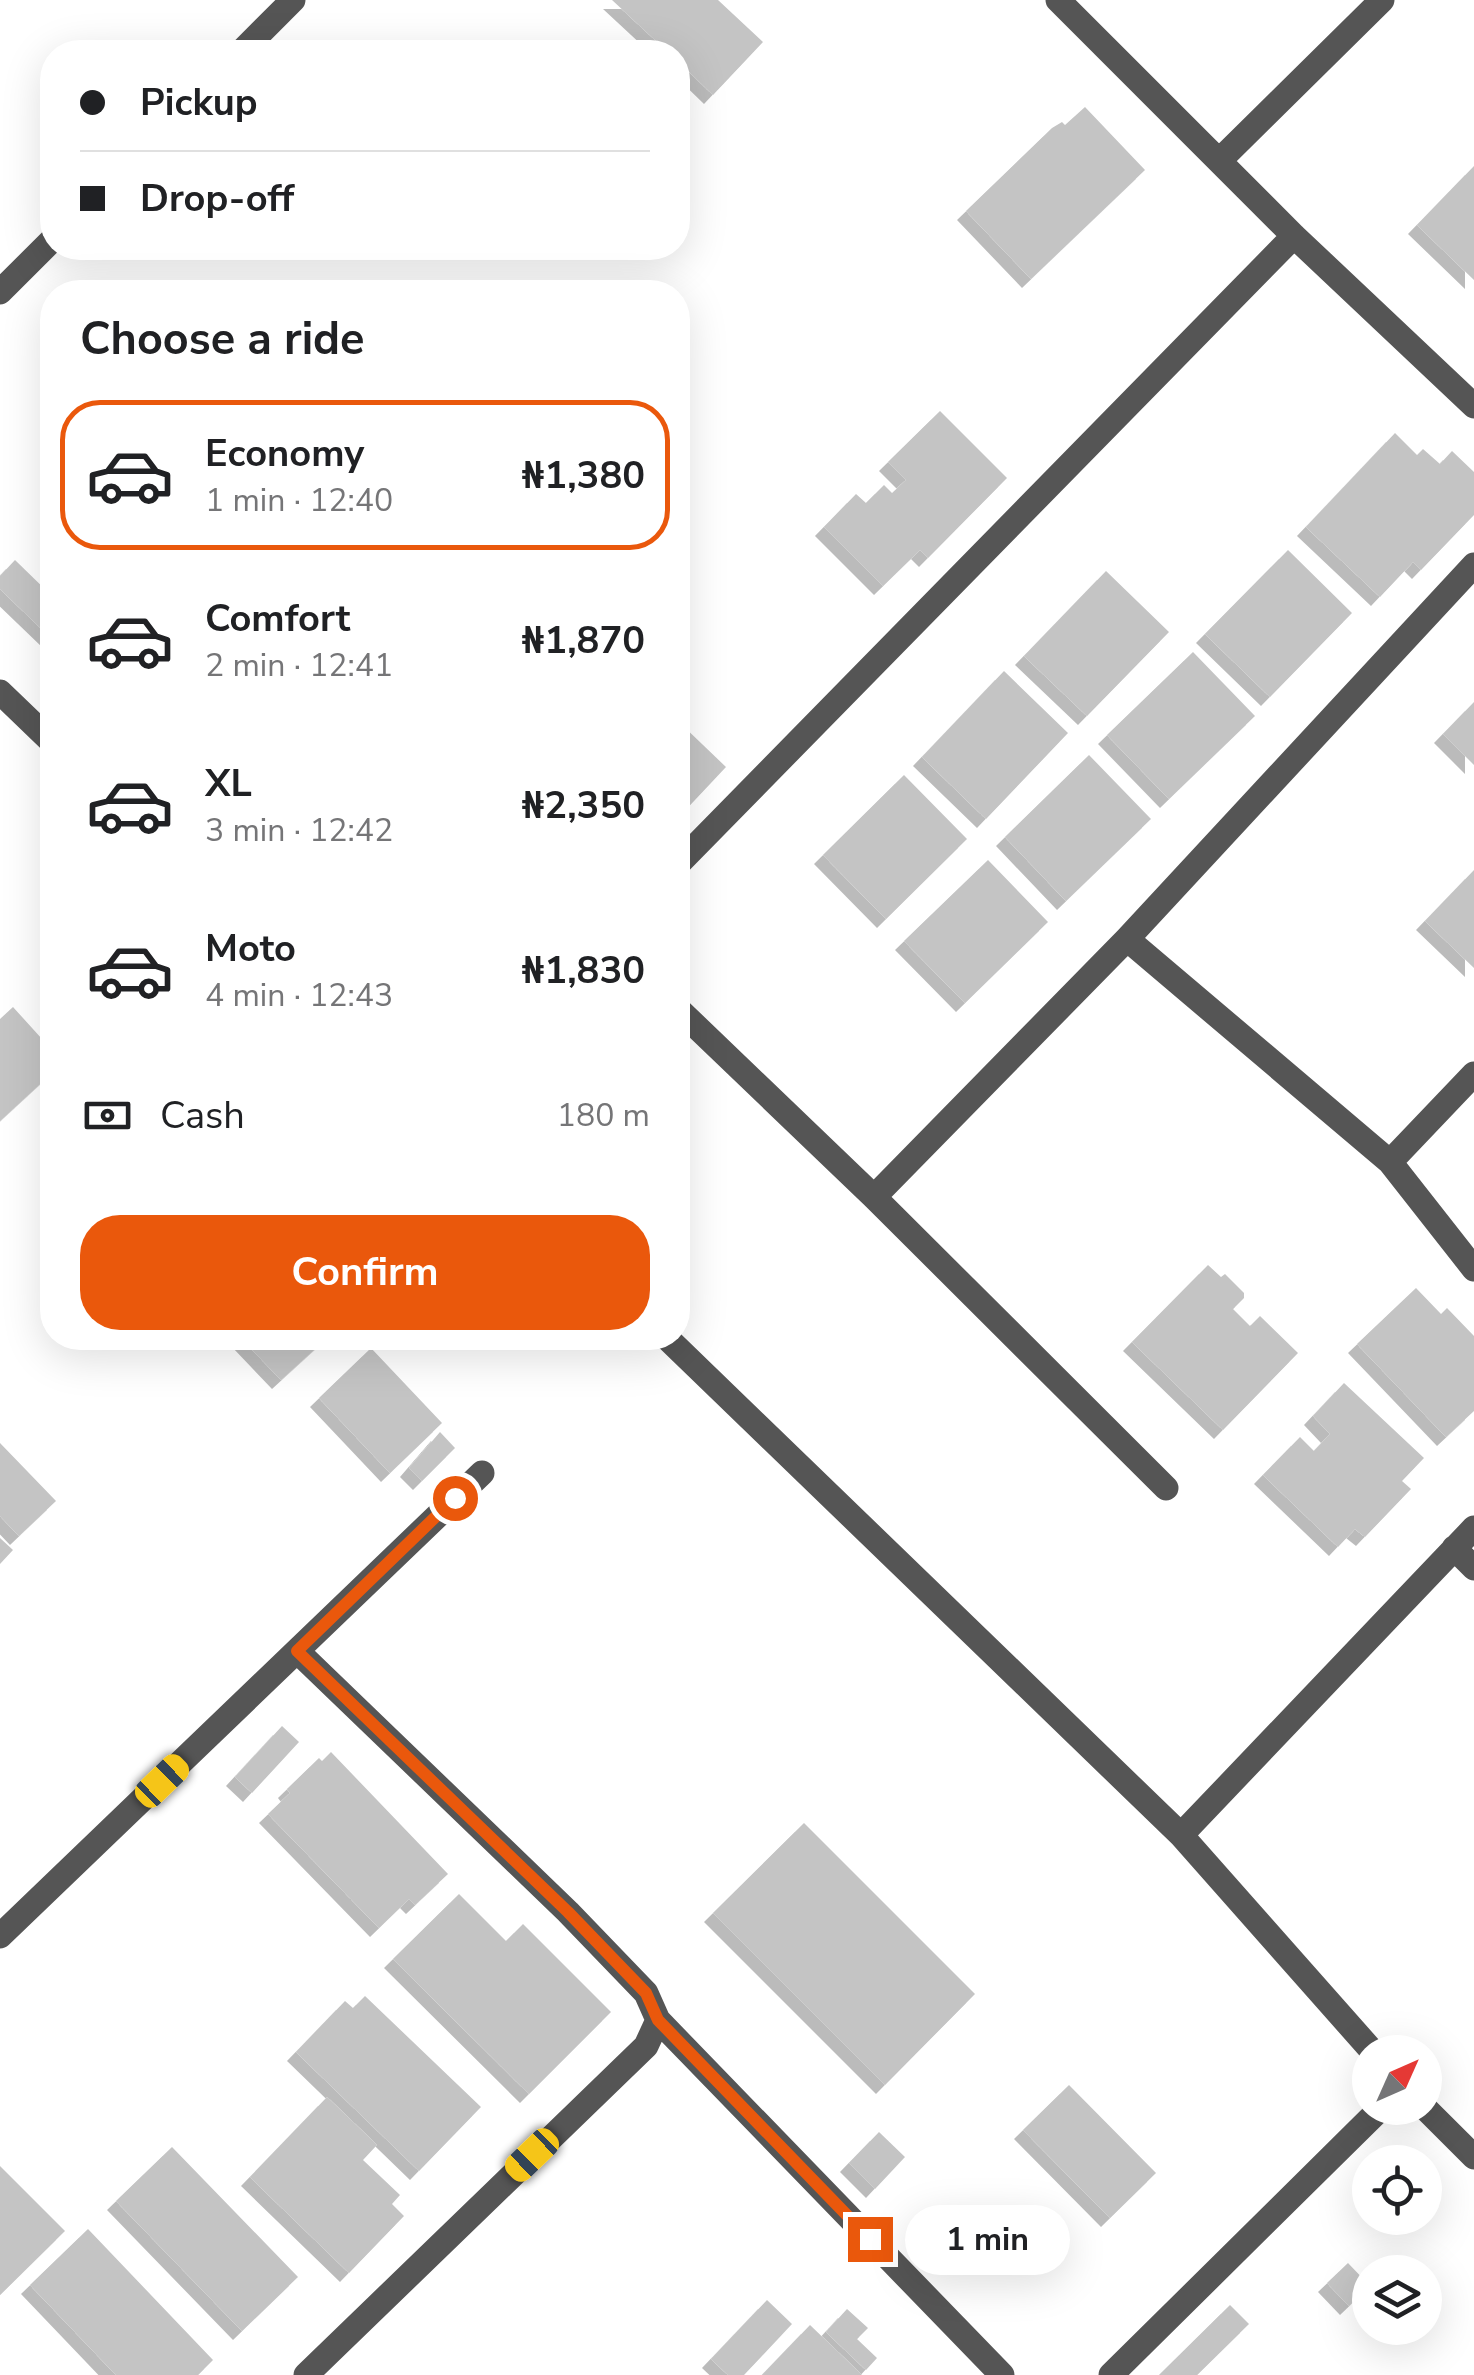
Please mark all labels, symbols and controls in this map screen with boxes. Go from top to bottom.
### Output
text: Pickup [140,77,258,128]
text: Drop-off [140,173,294,224]
text: Choose a ride [80,309,365,370]
text: Economy [205,428,364,479]
icon: car [85,430,175,520]
text: ₦1,380 [522,450,645,501]
text: 1 min · 12:40 [205,479,393,522]
text: Comfort [205,593,350,644]
icon: car [85,595,175,685]
text: ₦1,870 [522,615,645,666]
text: 2 min · 12:41 [205,644,393,687]
text: XL [205,758,252,809]
icon: car [85,760,175,850]
text: ₦2,350 [522,780,645,831]
text: 3 min · 12:42 [205,809,393,852]
text: Moto [205,923,296,974]
icon: car [85,925,175,1015]
text: ₦1,830 [522,945,645,996]
text: 4 min · 12:43 [205,974,393,1017]
icon: cash [80,1088,135,1143]
text: Cash [160,1090,245,1141]
text: 180 m [557,1094,650,1137]
button: Confirm [80,1215,650,1330]
route start [433,1476,478,1521]
car [130,1749,194,1813]
north arrow [1352,2035,1442,2125]
map controls [1352,2035,1442,2345]
car [500,2123,564,2187]
button: locate [1352,2145,1442,2235]
callout: 1 min [905,2204,1070,2274]
route end [848,2217,893,2262]
text: 1 min [946,2218,1029,2261]
button: layers [1352,2255,1442,2345]

